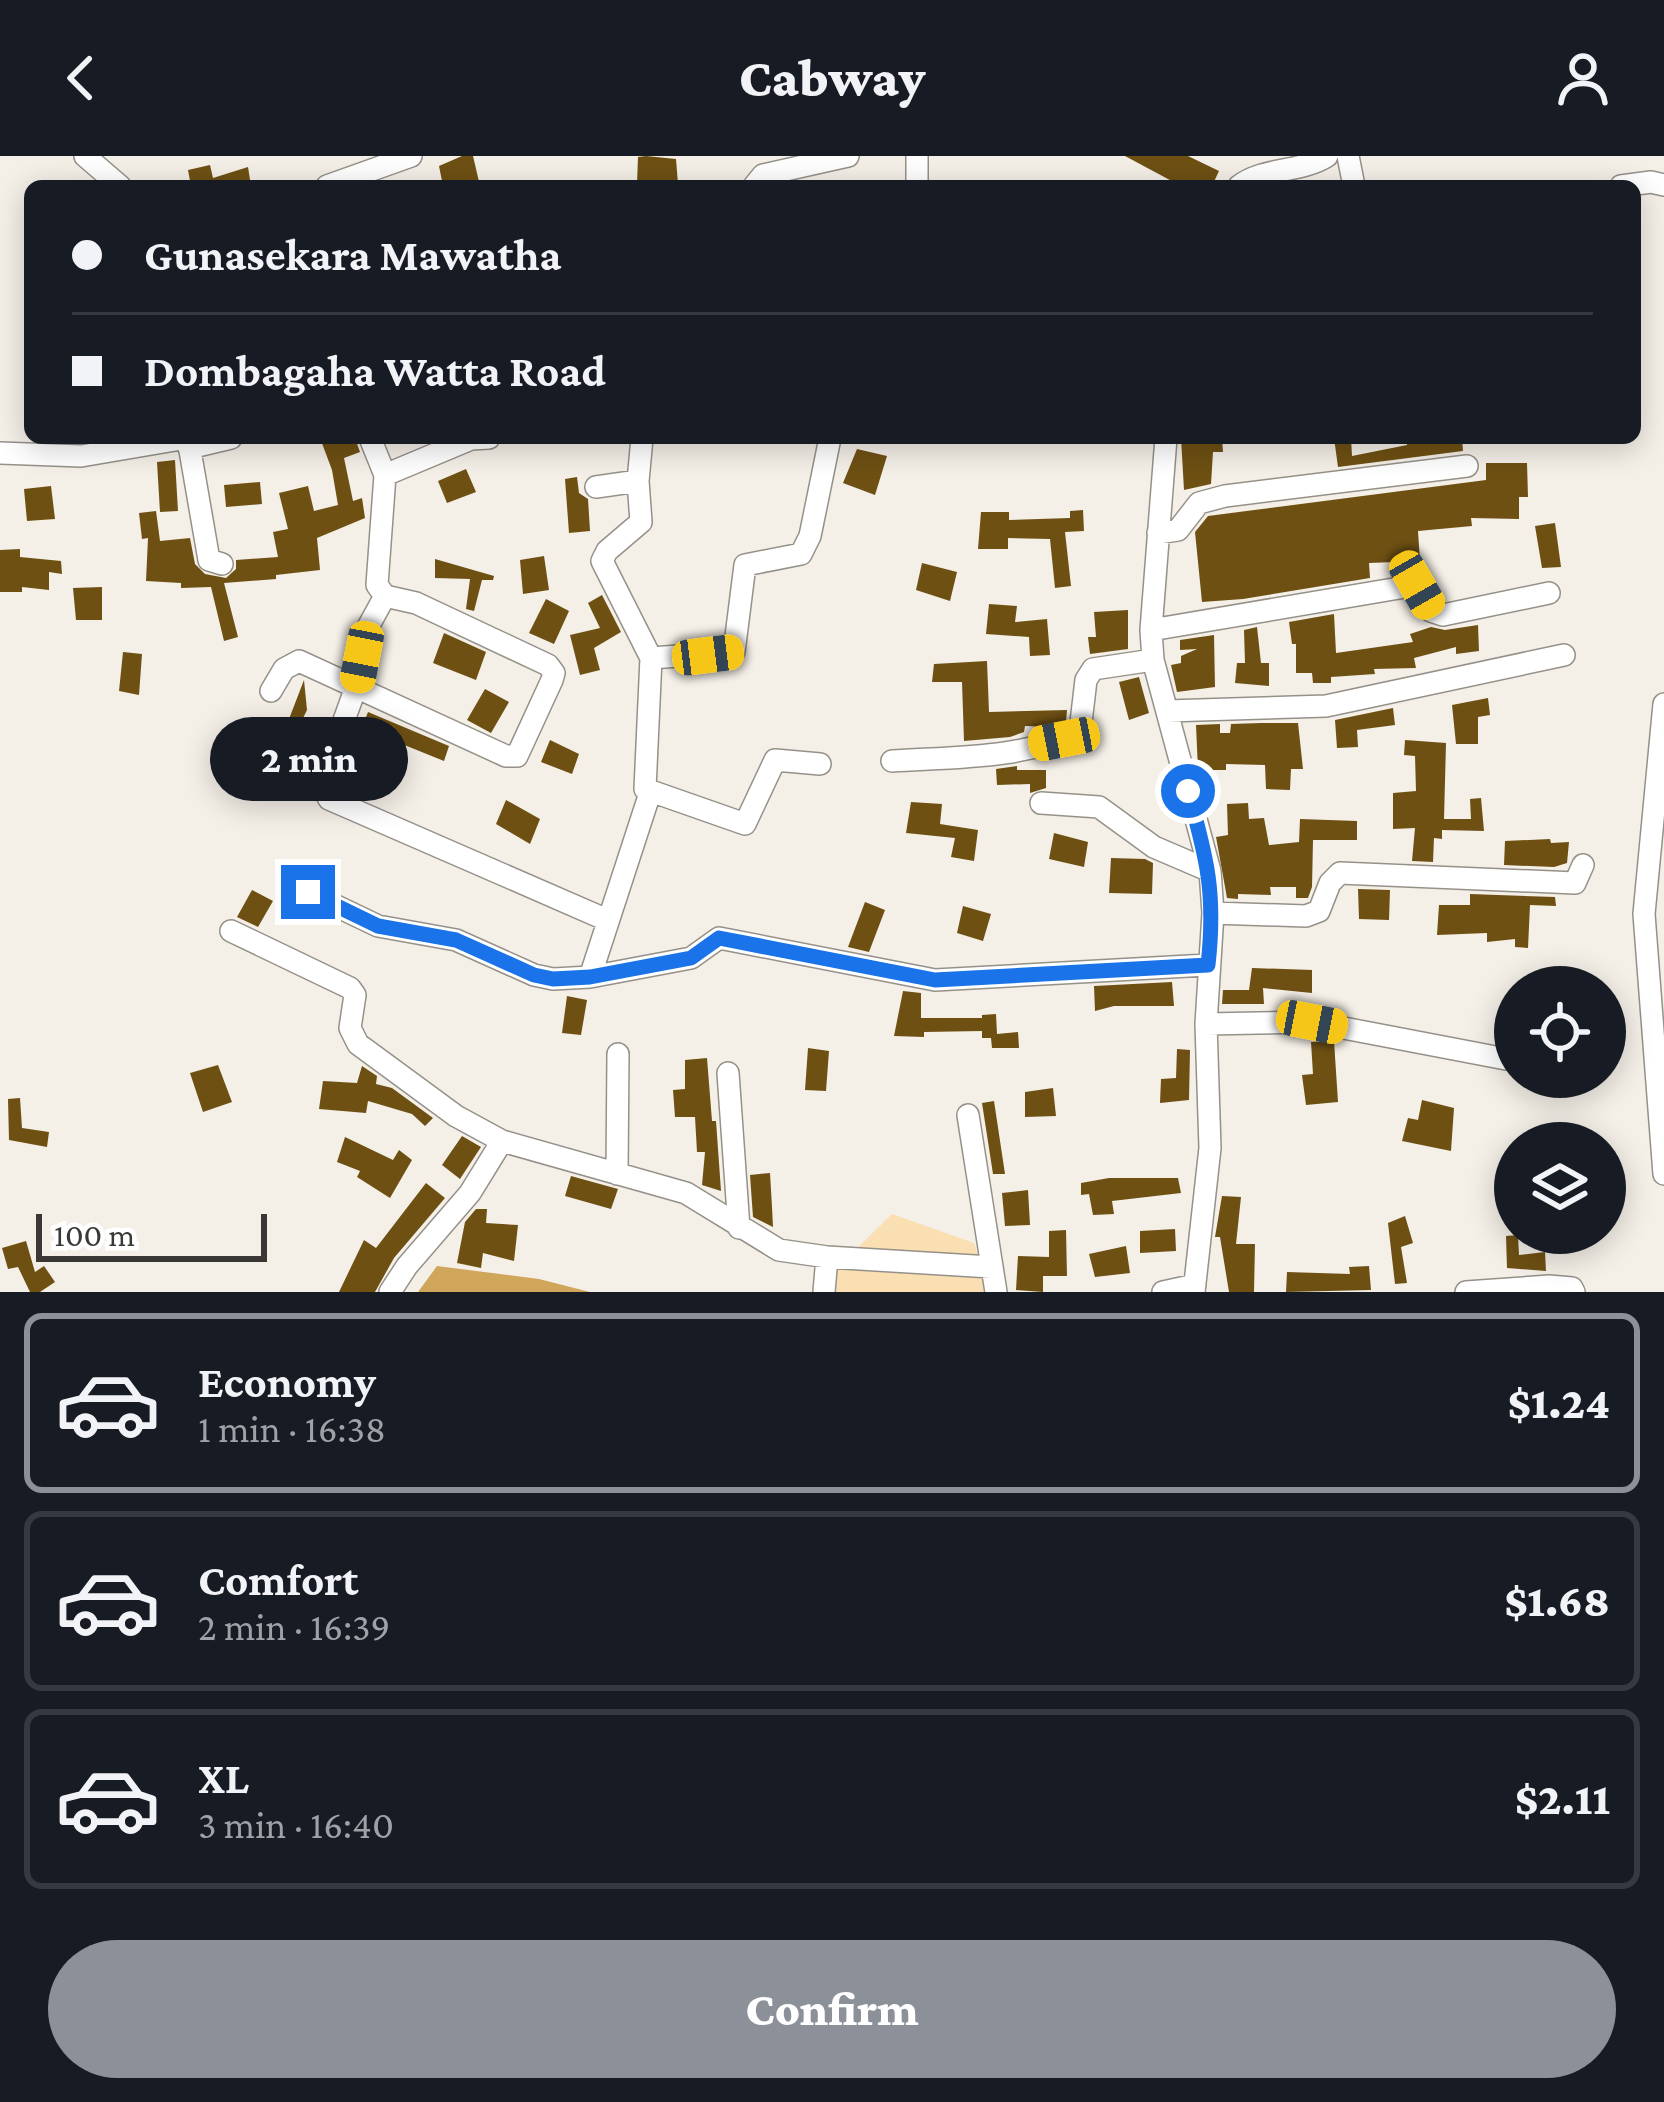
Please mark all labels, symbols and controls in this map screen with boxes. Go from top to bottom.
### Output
icon: back [48,45,114,111]
icon: person [1550,45,1616,111]
text: Cabway [739,48,925,108]
text: Gunasekara Mawatha [144,230,561,280]
text: Dombagaha Watta Road [144,346,606,396]
car [1383,545,1451,625]
car [337,618,387,696]
car [670,633,746,677]
car [1025,714,1103,764]
callout: 2 min [209,718,407,802]
text: 2 min [261,737,357,780]
route start [1161,764,1215,818]
route end [281,865,335,919]
map controls [1494,966,1626,1254]
button: locate [1494,966,1626,1098]
car [1273,997,1351,1047]
button: layers [1494,1122,1626,1254]
scale bar [36,1208,267,1261]
text: 100 m [54,1216,135,1253]
icon: car [54,1349,162,1457]
text: Economy [198,1357,376,1407]
text: $1.24 [1508,1378,1610,1428]
text: 1 min · 16:38 [198,1407,386,1450]
icon: car [54,1547,162,1655]
text: Comfort [198,1555,359,1605]
text: $1.68 [1504,1576,1610,1626]
text: 2 min · 16:39 [198,1605,390,1648]
icon: car [54,1745,162,1853]
text: XL [198,1753,249,1803]
text: $2.11 [1515,1774,1610,1824]
text: 3 min · 16:40 [198,1803,394,1846]
button: Confirm [48,1940,1616,2078]

